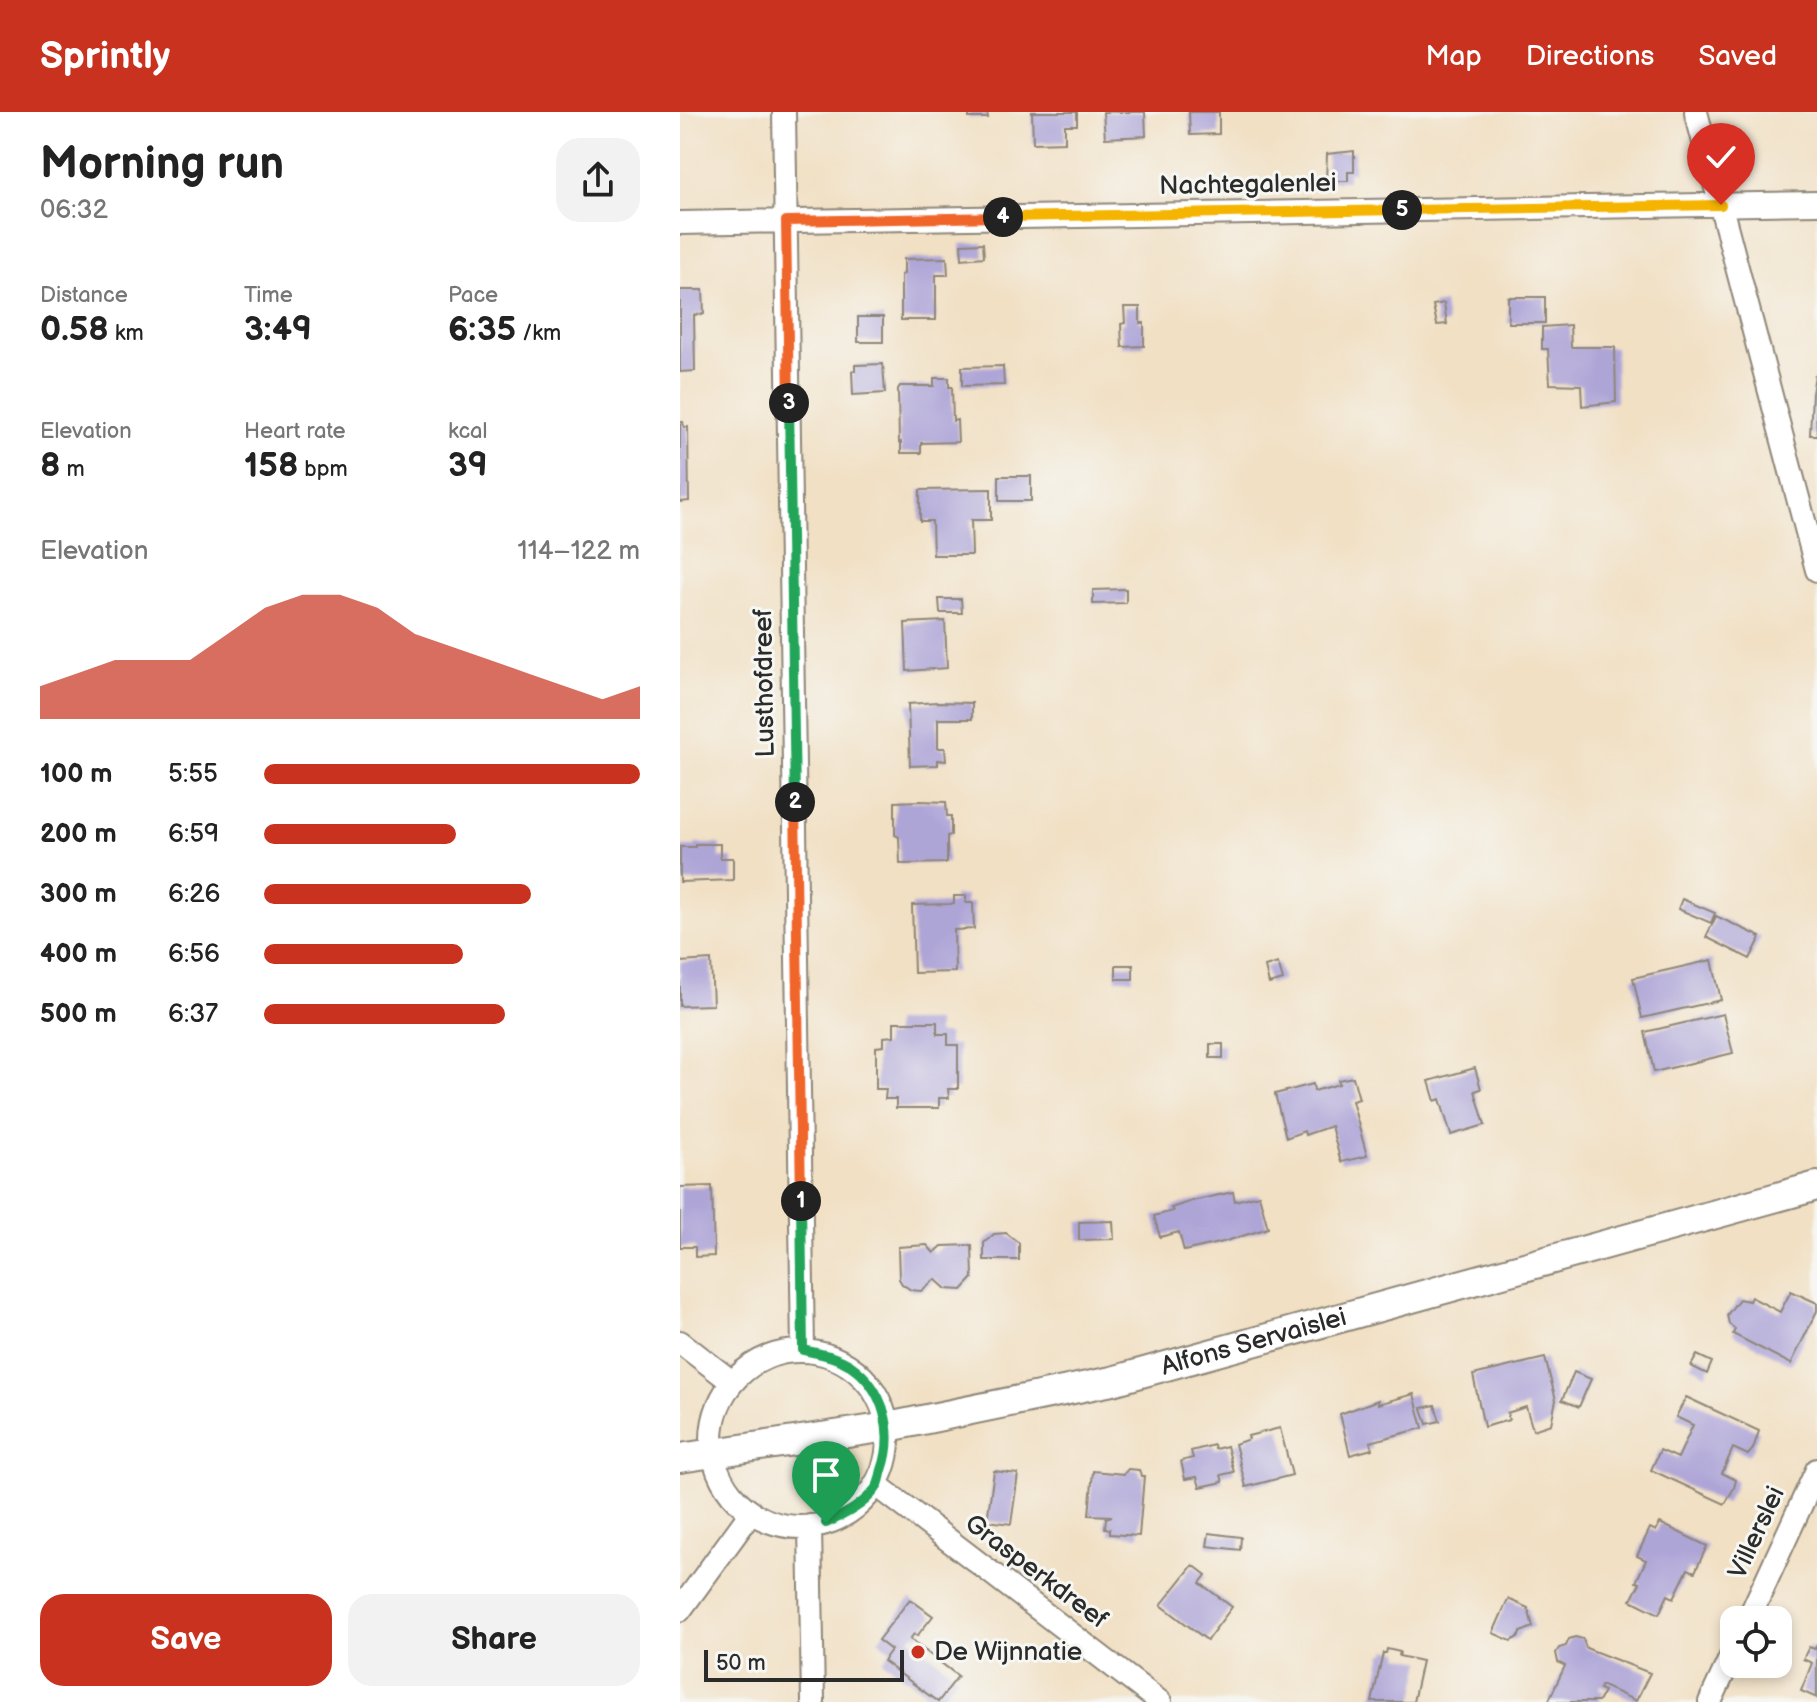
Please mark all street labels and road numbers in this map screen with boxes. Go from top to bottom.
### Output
street label: Nachtegalenlei [1159,168,1337,202]
street label: Lusthofdreef [748,608,782,758]
street label: Alfons Servaislei [1157,1301,1350,1382]
street label: Villerslei [1722,1482,1792,1584]
street label: Grasperkdreef [958,1508,1114,1636]

